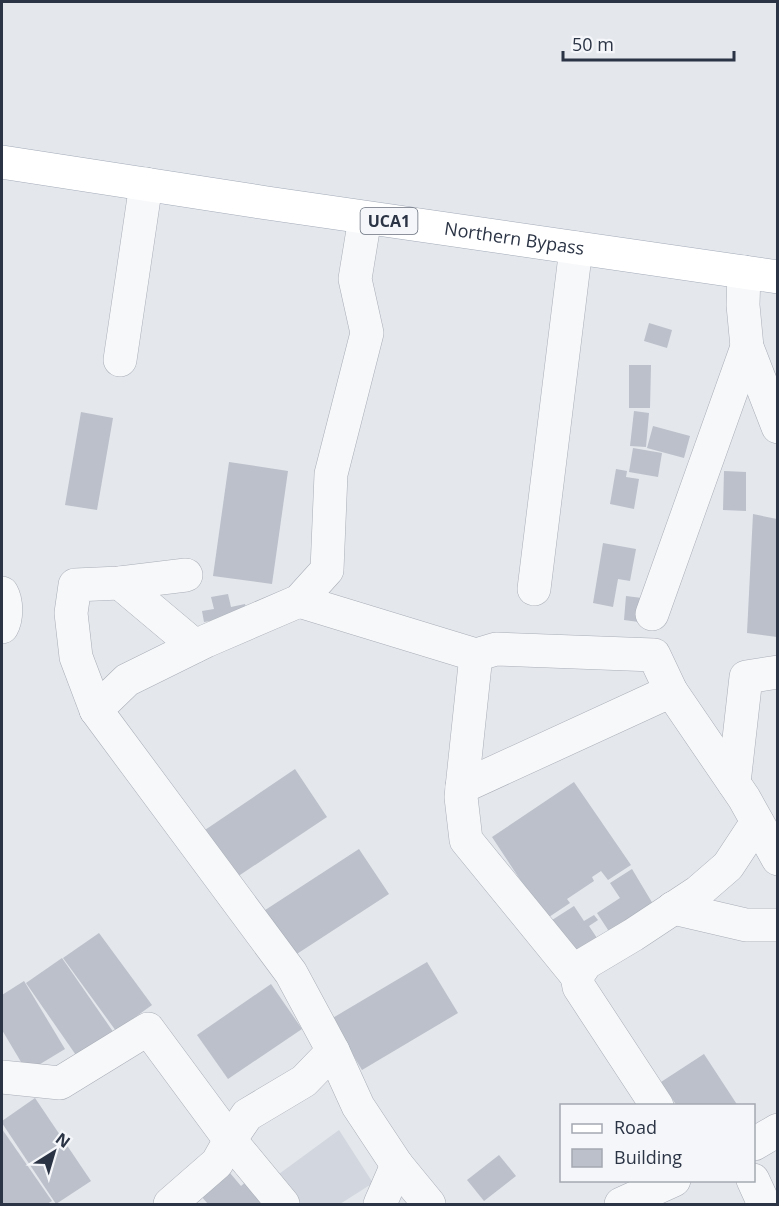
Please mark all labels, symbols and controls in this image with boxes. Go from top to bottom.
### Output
scale bar [563,24,734,62]
text: 50 m [572,32,614,56]
road number: UCA1 [360,208,418,234]
street label: Northern Bypass [443,216,586,260]
legend [560,1104,755,1182]
text: Road [614,1115,657,1139]
north arrow [24,1122,84,1182]
text: N [51,1127,75,1153]
text: Building [614,1145,682,1169]

